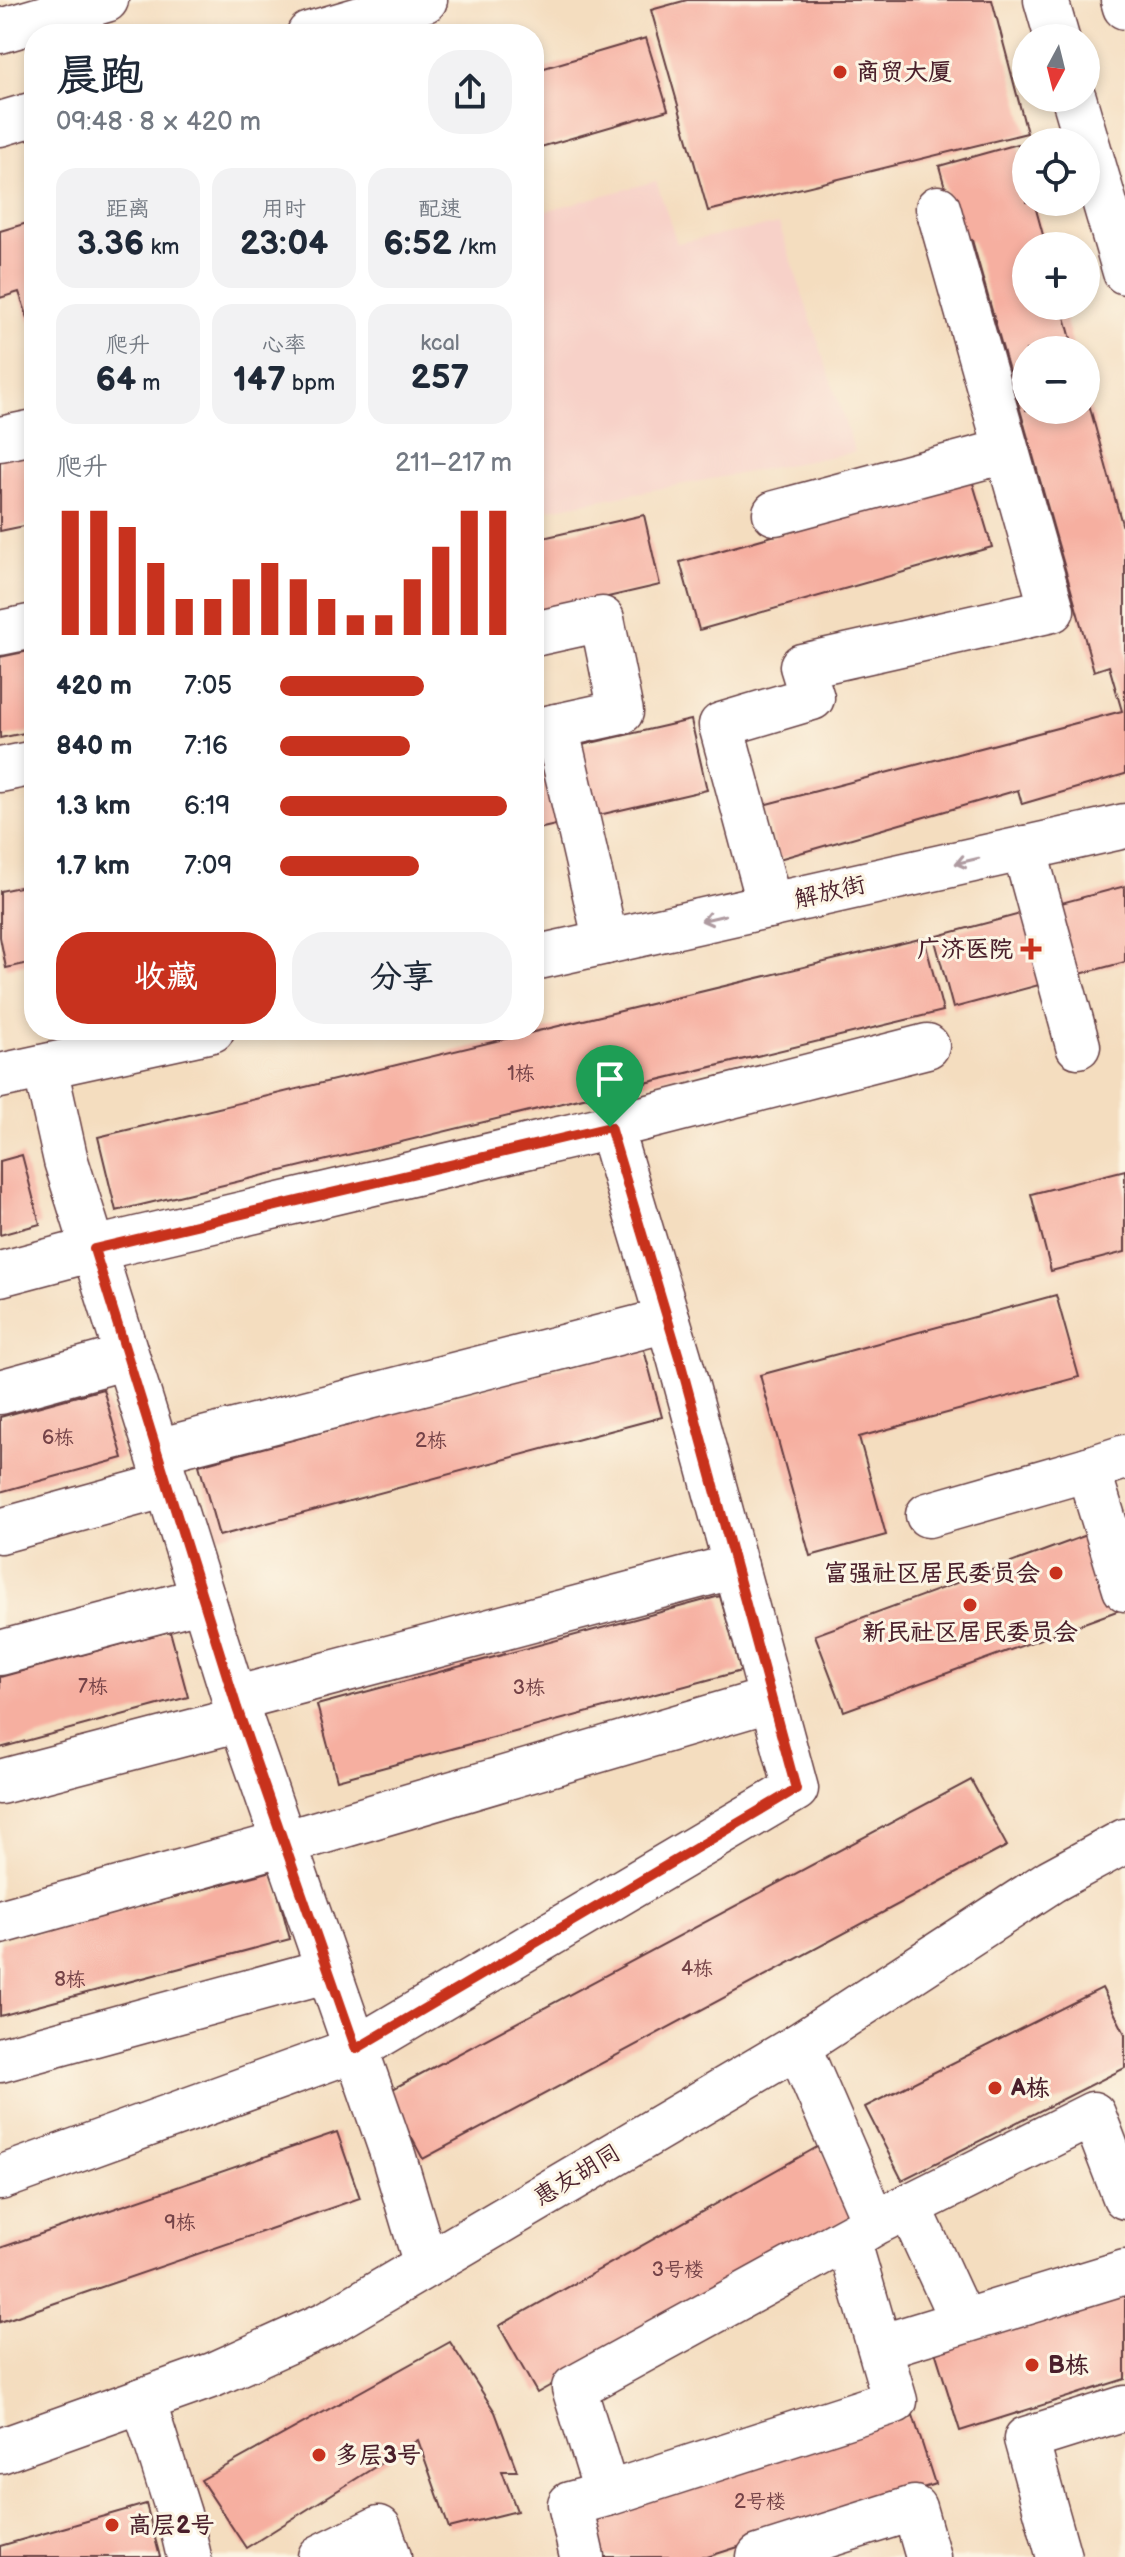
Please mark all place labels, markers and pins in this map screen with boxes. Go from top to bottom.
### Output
place label: 商贸大厦 [856,58,952,87]
marker: 商贸大厦 [831,63,849,81]
place label: 广济医院 [917,935,1013,964]
marker: 广济医院 [1020,938,1042,960]
pin [576,1045,644,1127]
place label: 富强社区居民委员会 [824,1559,1040,1588]
marker: 富强社区居民委员会 [1047,1564,1065,1582]
marker: 新民社区居民委员会 [961,1596,979,1614]
place label: 新民社区居民委员会 [862,1618,1078,1647]
place label: A栋 [1010,2074,1050,2103]
marker: A栋 [986,2079,1004,2097]
place label: B栋 [1048,2351,1089,2380]
marker: B栋 [1023,2356,1041,2374]
place label: 多层3号 [335,2441,421,2470]
marker: 多层3号 [310,2446,328,2464]
place label: 高层2号 [128,2511,214,2540]
marker: 高层2号 [103,2516,121,2534]

